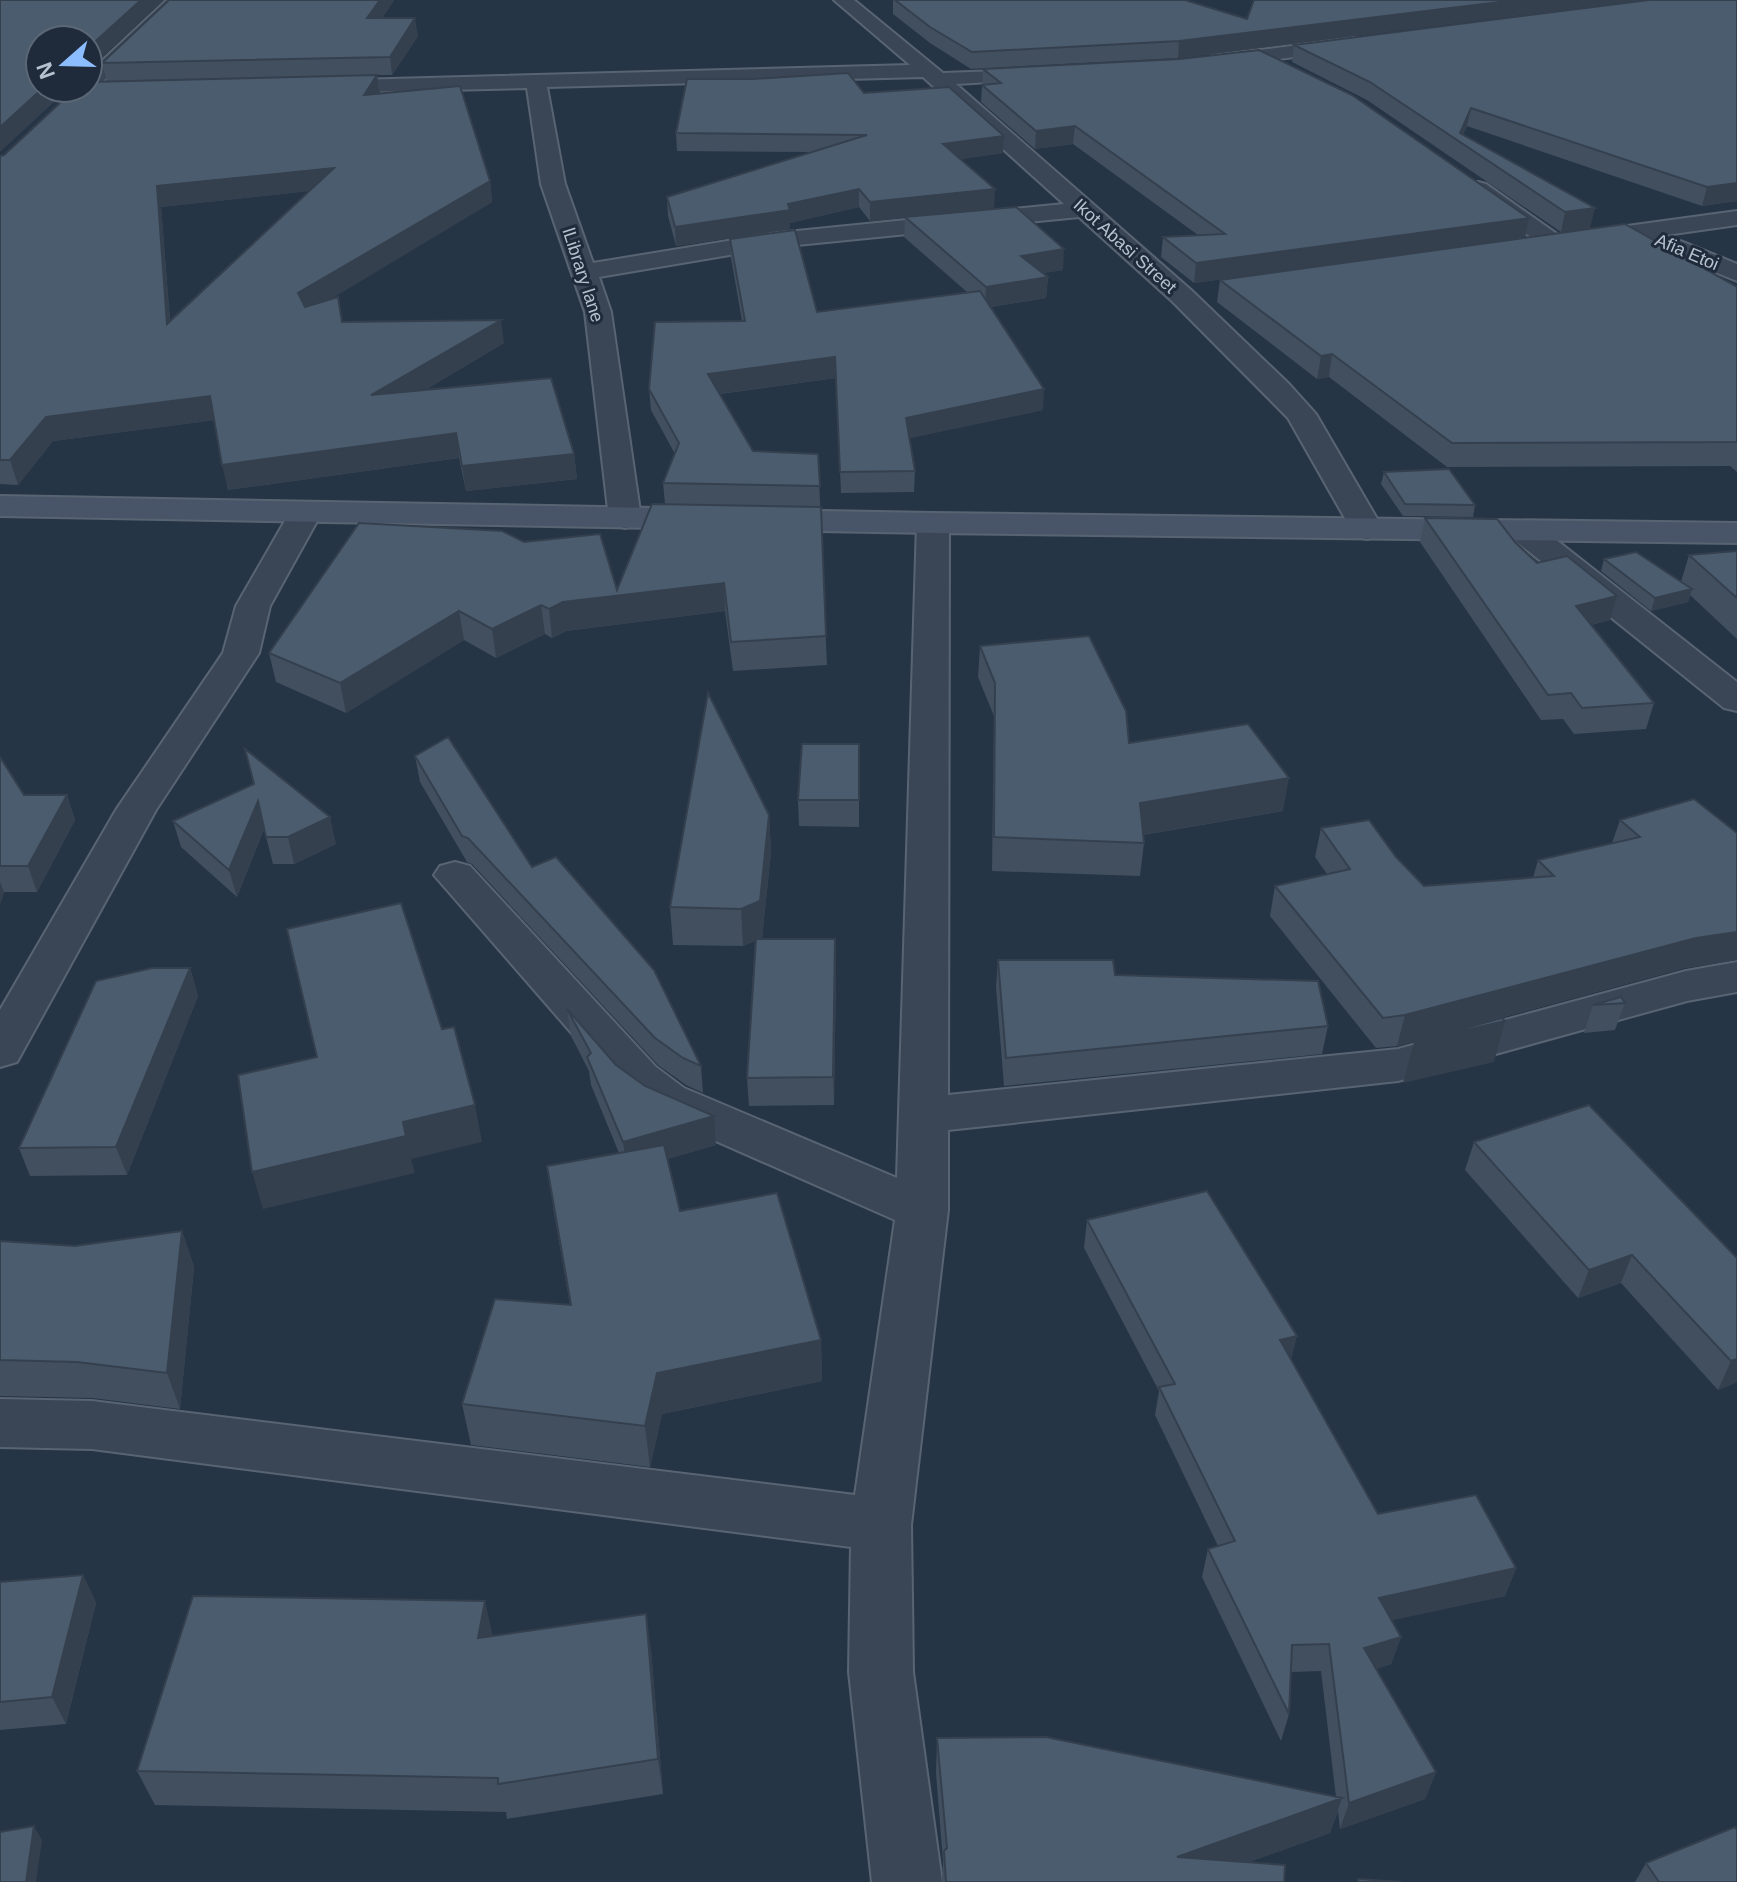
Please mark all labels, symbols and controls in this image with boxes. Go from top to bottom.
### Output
north arrow [24,24,104,104]
text: N [31,59,60,82]
street label: Ikot Abasi Street [1070,195,1180,297]
street label: lLibrary lane [558,225,608,325]
street label: Afia Etoi [1652,230,1722,274]

